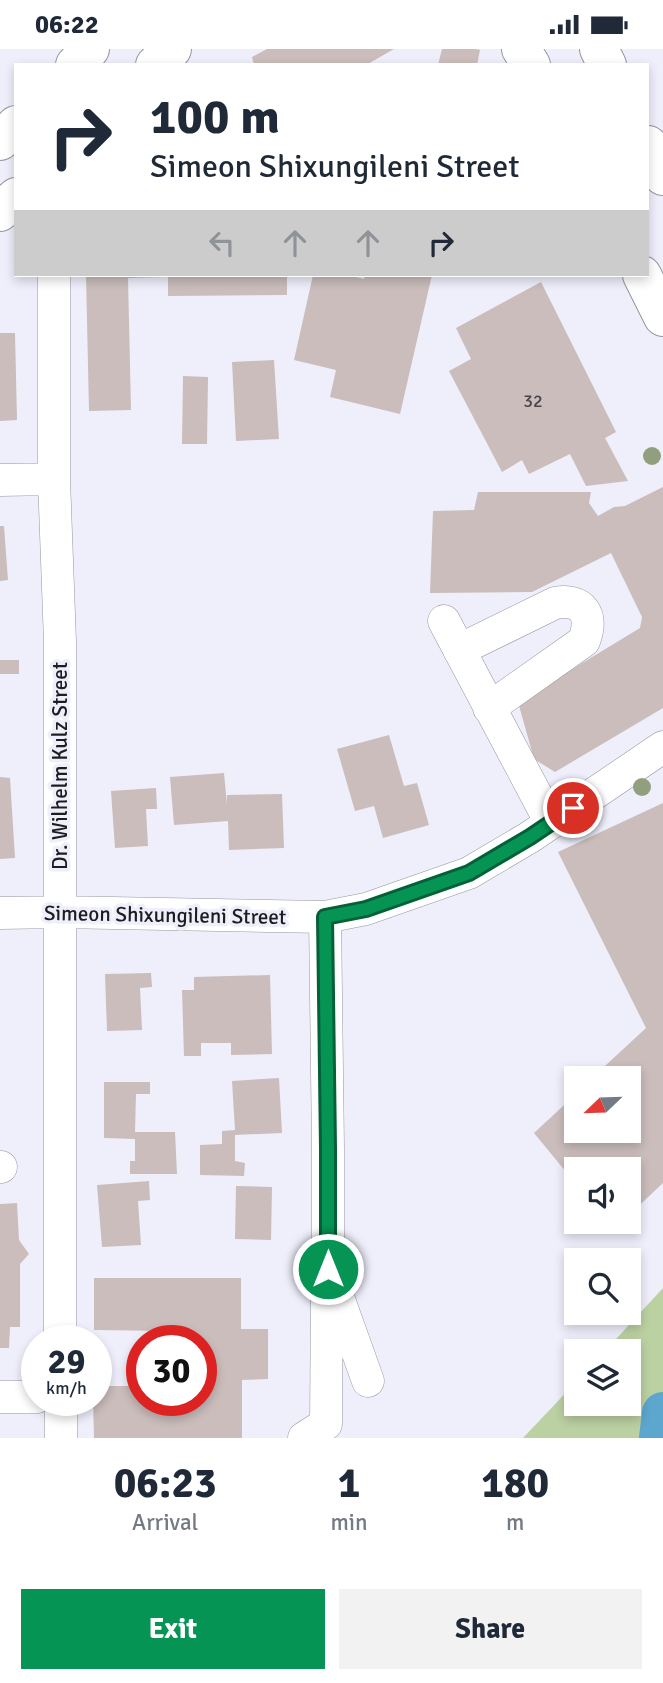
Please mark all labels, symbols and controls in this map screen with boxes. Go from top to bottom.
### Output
text: 06:22 [35,9,99,41]
text: 100 m [150,87,280,147]
icon: right [35,91,126,182]
text: Simeon Shixungileni Street [150,147,520,186]
icon: left [203,224,241,262]
icon: ahead [276,224,314,262]
icon: ahead [349,224,387,262]
icon: right [422,224,460,262]
house number: 32 [523,390,543,412]
street label: Dr. Wilhelm Kulz Street [47,662,73,870]
pin [543,778,603,838]
icon: arrive [554,789,592,827]
street label: Simeon Shixungileni Street [44,900,286,930]
north arrow [564,1066,640,1143]
map controls [564,1066,641,1416]
button: sound [564,1157,641,1234]
position arrow [291,1232,365,1306]
button: search [564,1248,641,1325]
speed limit sign: 30 [126,1325,217,1416]
button: layers [564,1339,641,1416]
text: 29 [48,1340,85,1383]
text: km/h [46,1377,87,1399]
text: 06:23 [114,1458,217,1509]
text: 1 [338,1458,360,1509]
text: 180 [481,1458,549,1509]
text: Arrival [132,1508,198,1537]
text: min [330,1508,368,1537]
text: m [506,1508,524,1537]
button: Exit [21,1589,325,1669]
button: Share [339,1589,642,1669]

